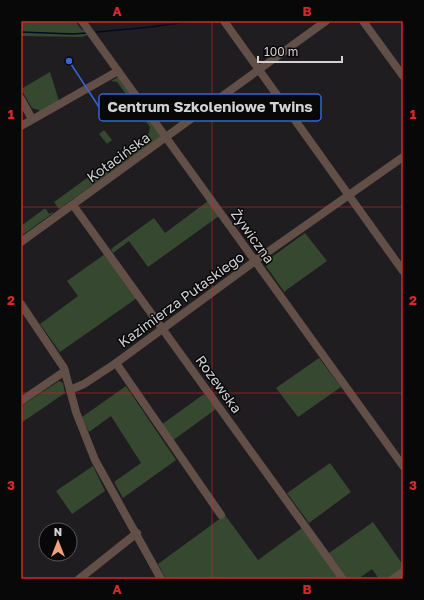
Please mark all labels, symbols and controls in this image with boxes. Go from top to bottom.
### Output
text: A [112,3,122,19]
text: B [302,3,312,19]
scale bar [258,38,342,64]
text: 100 m [264,44,298,59]
callout: Centrum Szkoleniowe Twins [99,94,321,121]
text: Centrum Szkoleniowe Twins [107,97,313,115]
text: 1 [8,106,15,122]
text: 1 [410,106,417,122]
street label: Kołacińska [83,128,153,186]
street label: Żywiczna [228,206,278,266]
street label: Kazimierza Pułaskiego [115,248,247,350]
text: 2 [7,292,15,308]
text: 2 [409,292,417,308]
street label: Rozewska [192,352,246,416]
text: 3 [7,477,15,493]
text: 3 [409,477,417,493]
north arrow [38,522,78,562]
text: N [54,525,62,538]
text: A [112,581,122,597]
text: B [302,581,312,597]

